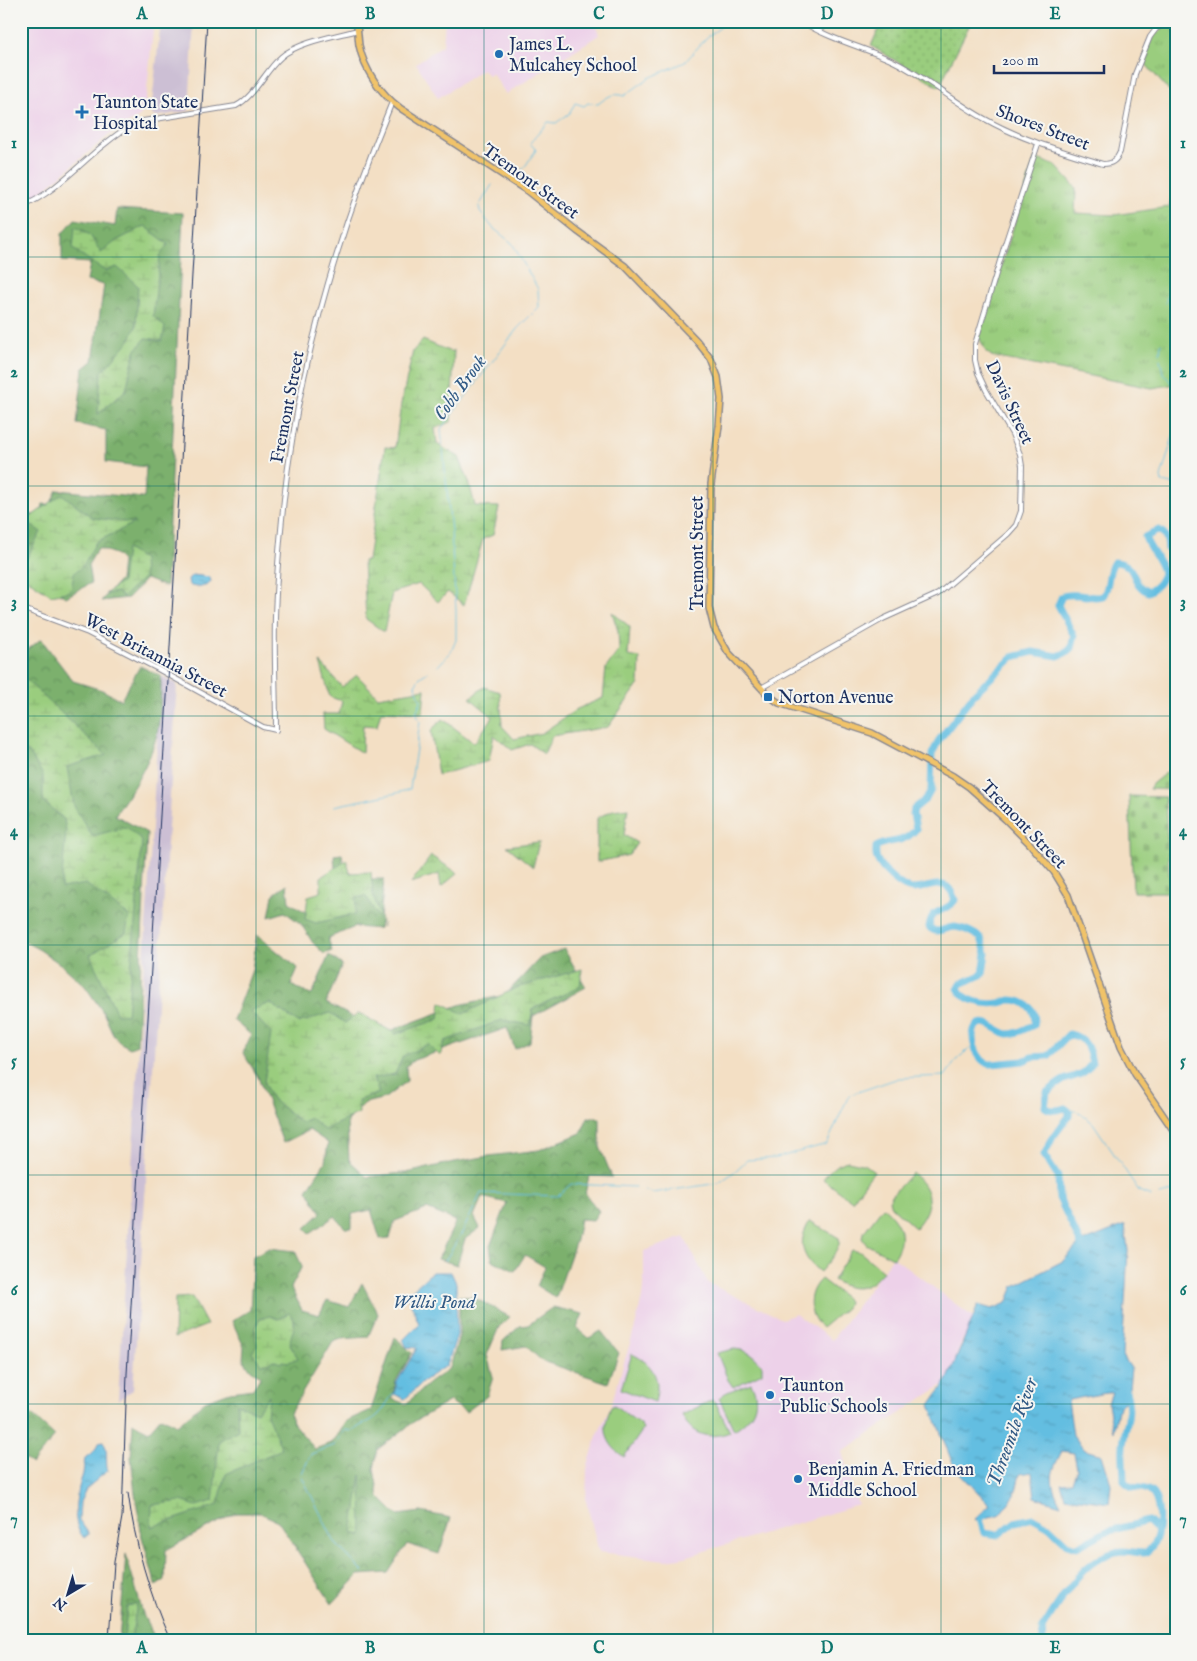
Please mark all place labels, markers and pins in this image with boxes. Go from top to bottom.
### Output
place label: James L. Mulcahey School [507,34,637,78]
marker: James L. Mulcahey School [493,48,505,60]
place label: Taunton State Hospital [93,92,198,136]
marker: Taunton State Hospital [75,105,89,119]
place label: Norton Avenue [778,687,894,710]
marker: Norton Avenue [762,691,774,703]
place label: Taunton Public Schools [780,1375,888,1419]
marker: Taunton Public Schools [764,1389,776,1401]
place label: Benjamin A. Friedman Middle School [808,1459,974,1503]
marker: Benjamin A. Friedman Middle School [792,1473,804,1485]

